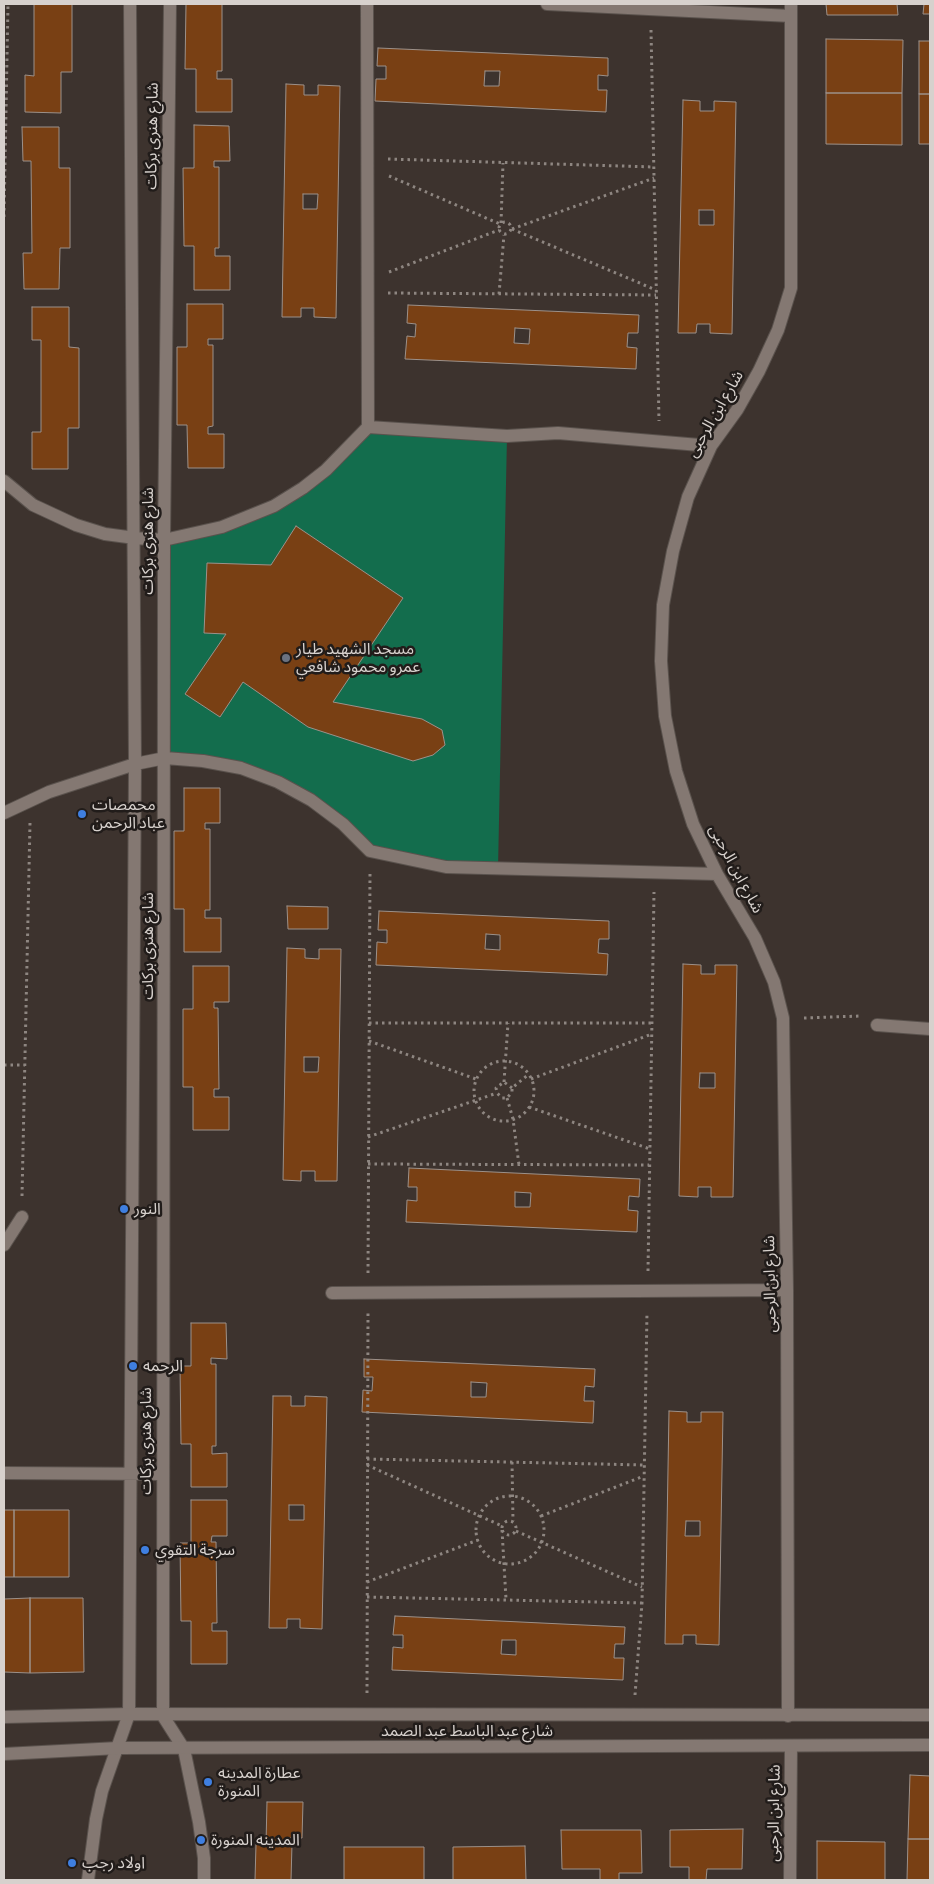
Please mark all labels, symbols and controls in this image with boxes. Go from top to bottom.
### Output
street label: شارع هنرى بركات [141,82,163,190]
street label: شارع ابن الرحبى [682,367,748,461]
street label: شارع هنرى بركات [138,487,158,595]
place label: مسجد الشهيد طيار عمرو محمود شافعي [296,639,420,677]
marker: مسجد الشهيد طيار عمرو محمود شافعي [280,652,292,664]
place label: محمصات عباد الرحمن [92,795,165,833]
marker: محمصات عباد الرحمن [76,808,88,820]
street label: شارع ابن الرحبى [705,822,767,916]
street label: شارع هنرى بركات [138,892,158,1000]
place label: النور [134,1199,161,1219]
marker: النور [118,1203,130,1215]
street label: شارع ابن الرحبى [760,1235,780,1333]
place label: الرحمه [143,1356,183,1376]
marker: الرحمه [127,1360,139,1372]
street label: شارع هنرى بركات [136,1387,156,1495]
place label: سرجة التقوي [155,1540,235,1560]
marker: سرجة التقوي [139,1544,151,1556]
street label: شارع عبد الباسط عبد الصمد [381,1721,553,1741]
place label: عطارة المدينه المنورة [218,1763,301,1801]
street label: شارع ابن الرحبى [764,1764,784,1862]
marker: عطارة المدينه المنورة [202,1776,214,1788]
place label: المدينه المنورة [211,1830,300,1850]
marker: المدينه المنورة [195,1834,207,1846]
place label: اولاد رجب [82,1853,145,1873]
marker: اولاد رجب [66,1857,78,1869]

